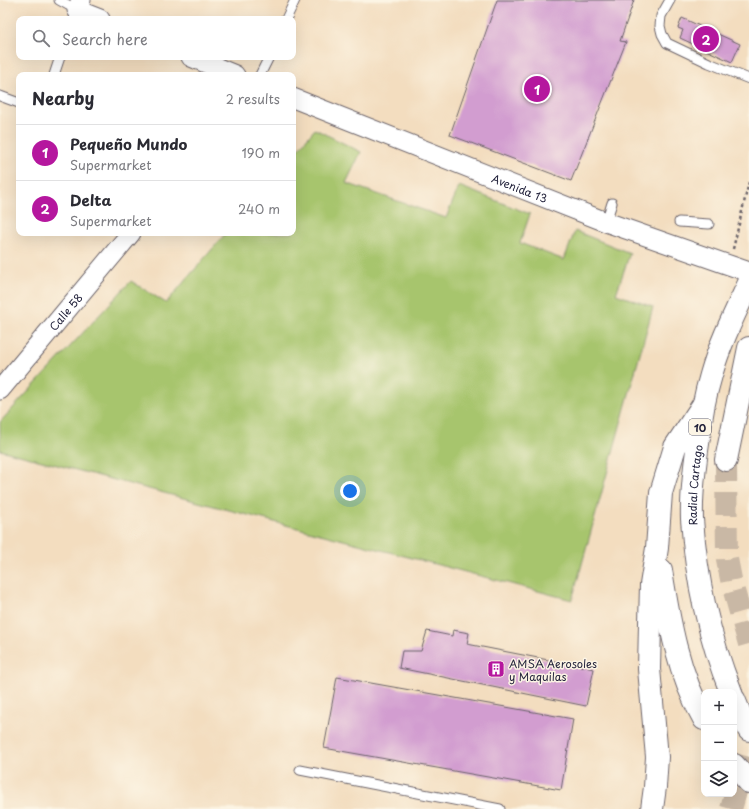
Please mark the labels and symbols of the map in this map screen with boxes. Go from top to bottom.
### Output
pin: 2 [693,24,719,54]
pin: 1 [524,74,550,104]
street label: Avenida 13 [490,169,550,207]
street label: Calle 58 [45,289,86,334]
road number: 10 [689,419,711,435]
street label: Radial Cartago [683,443,706,526]
your location [340,481,360,501]
place label: AMSA Aerosoles y Maquilas [509,655,597,685]
building icon: AMSA Aerosoles y Maquilas [486,659,506,679]

